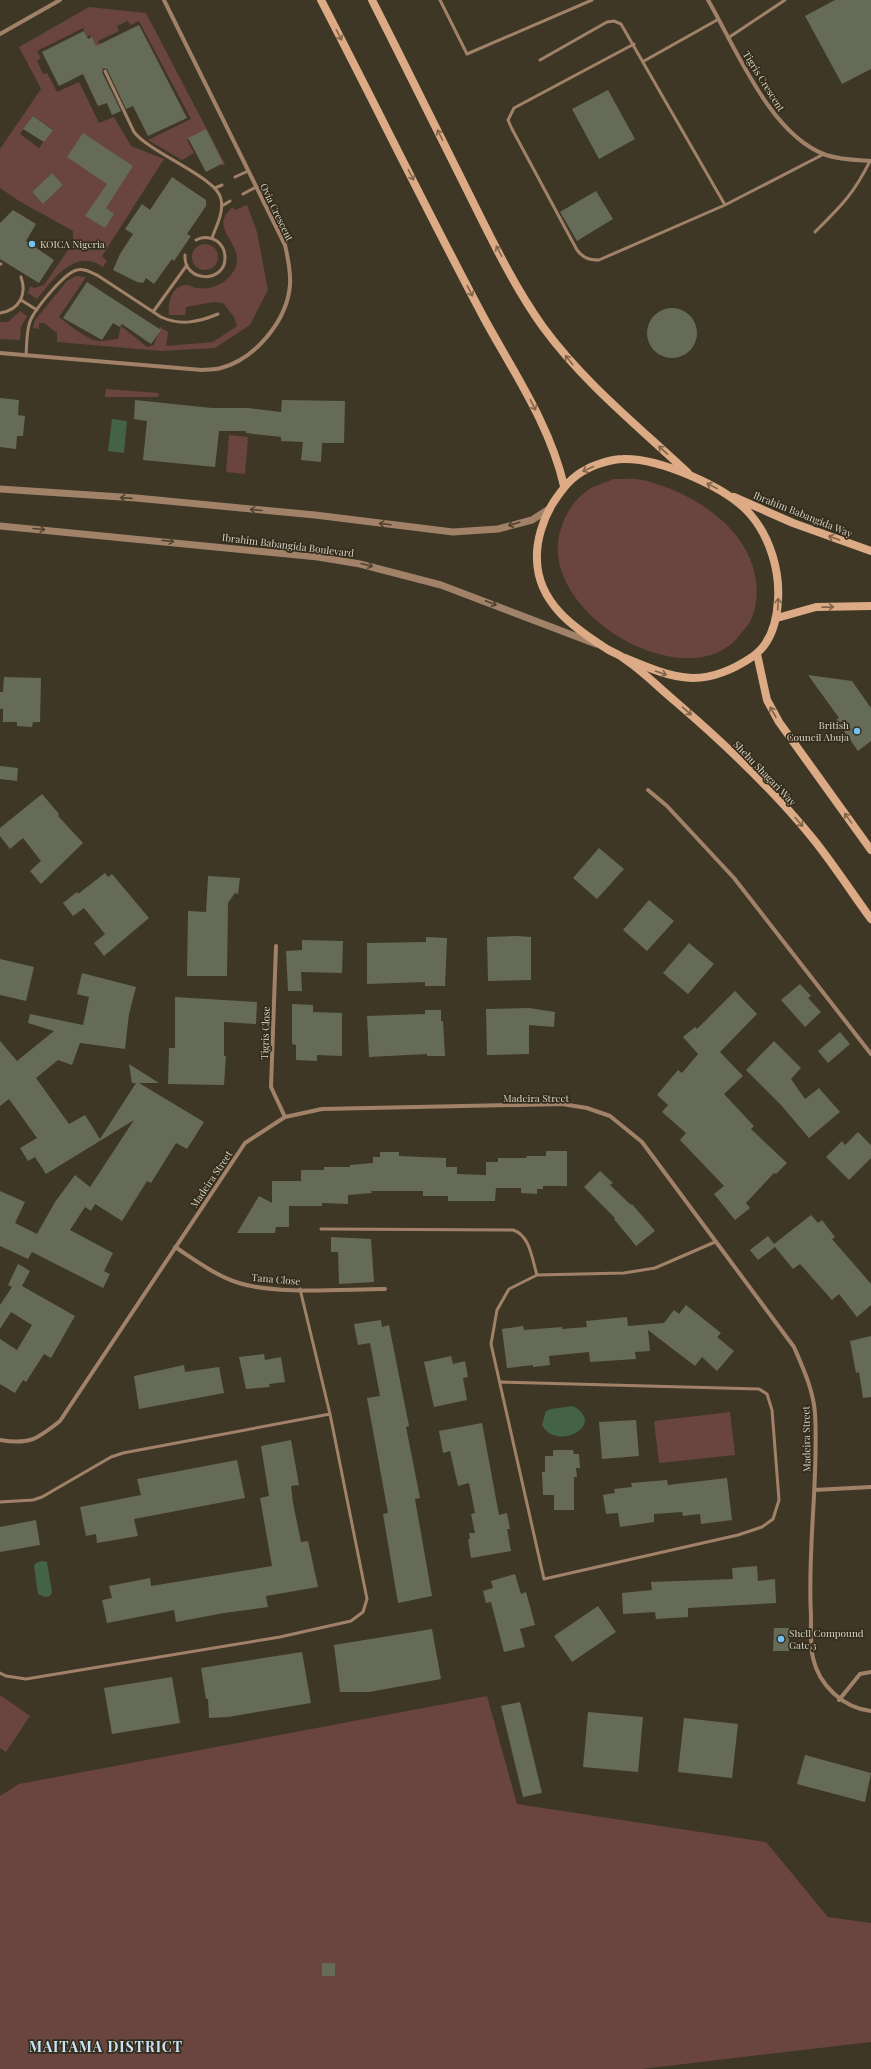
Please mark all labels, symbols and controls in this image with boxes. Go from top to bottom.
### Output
one-way arrow [336,28,343,40]
street label: Tigris Crescent [740,48,788,114]
one-way arrow [436,129,443,141]
one-way arrow [408,169,415,181]
street label: Ovia Crescent [257,181,297,244]
place label: KOICA Nigeria [40,237,105,251]
marker: KOICA Nigeria [27,239,37,249]
one-way arrow [494,245,502,257]
one-way arrow [467,285,475,297]
one-way arrow [565,354,574,365]
one-way arrow [530,399,537,411]
one-way arrow [658,445,668,455]
one-way arrow [583,466,595,473]
one-way arrow [706,482,718,489]
street label: Ibrahim Babangida Way [751,488,855,540]
one-way arrow [120,494,133,501]
one-way arrow [250,506,263,513]
one-way arrow [379,520,392,527]
one-way arrow [507,521,520,529]
one-way arrow [32,525,45,533]
street label: Ibrahim Babangida Boulevard [221,530,355,560]
one-way arrow [828,534,841,541]
one-way arrow [161,538,174,545]
one-way arrow [360,562,373,570]
one-way arrow [774,598,781,611]
one-way arrow [484,600,496,607]
one-way arrow [821,603,834,611]
one-way arrow [655,670,668,677]
one-way arrow [769,706,777,718]
one-way arrow [681,707,692,716]
place label: British Council Abuja [787,718,849,744]
marker: British Council Abuja [852,726,862,736]
street label: Shehu Shagari Way [730,738,800,808]
one-way arrow [844,813,852,824]
one-way arrow [794,817,803,828]
street label: Tigris Close [257,1006,273,1060]
street label: Madeira Street [503,1091,570,1105]
street label: Madeira Street [187,1147,236,1210]
street label: Tana Close [251,1270,301,1288]
street label: Madeira Street [798,1405,814,1472]
place label: Shell Compound Gate 3 [789,1626,864,1652]
marker: Shell Compound Gate 3 [776,1634,786,1644]
district label: MAITAMA DISTRICT [29,2037,183,2056]

